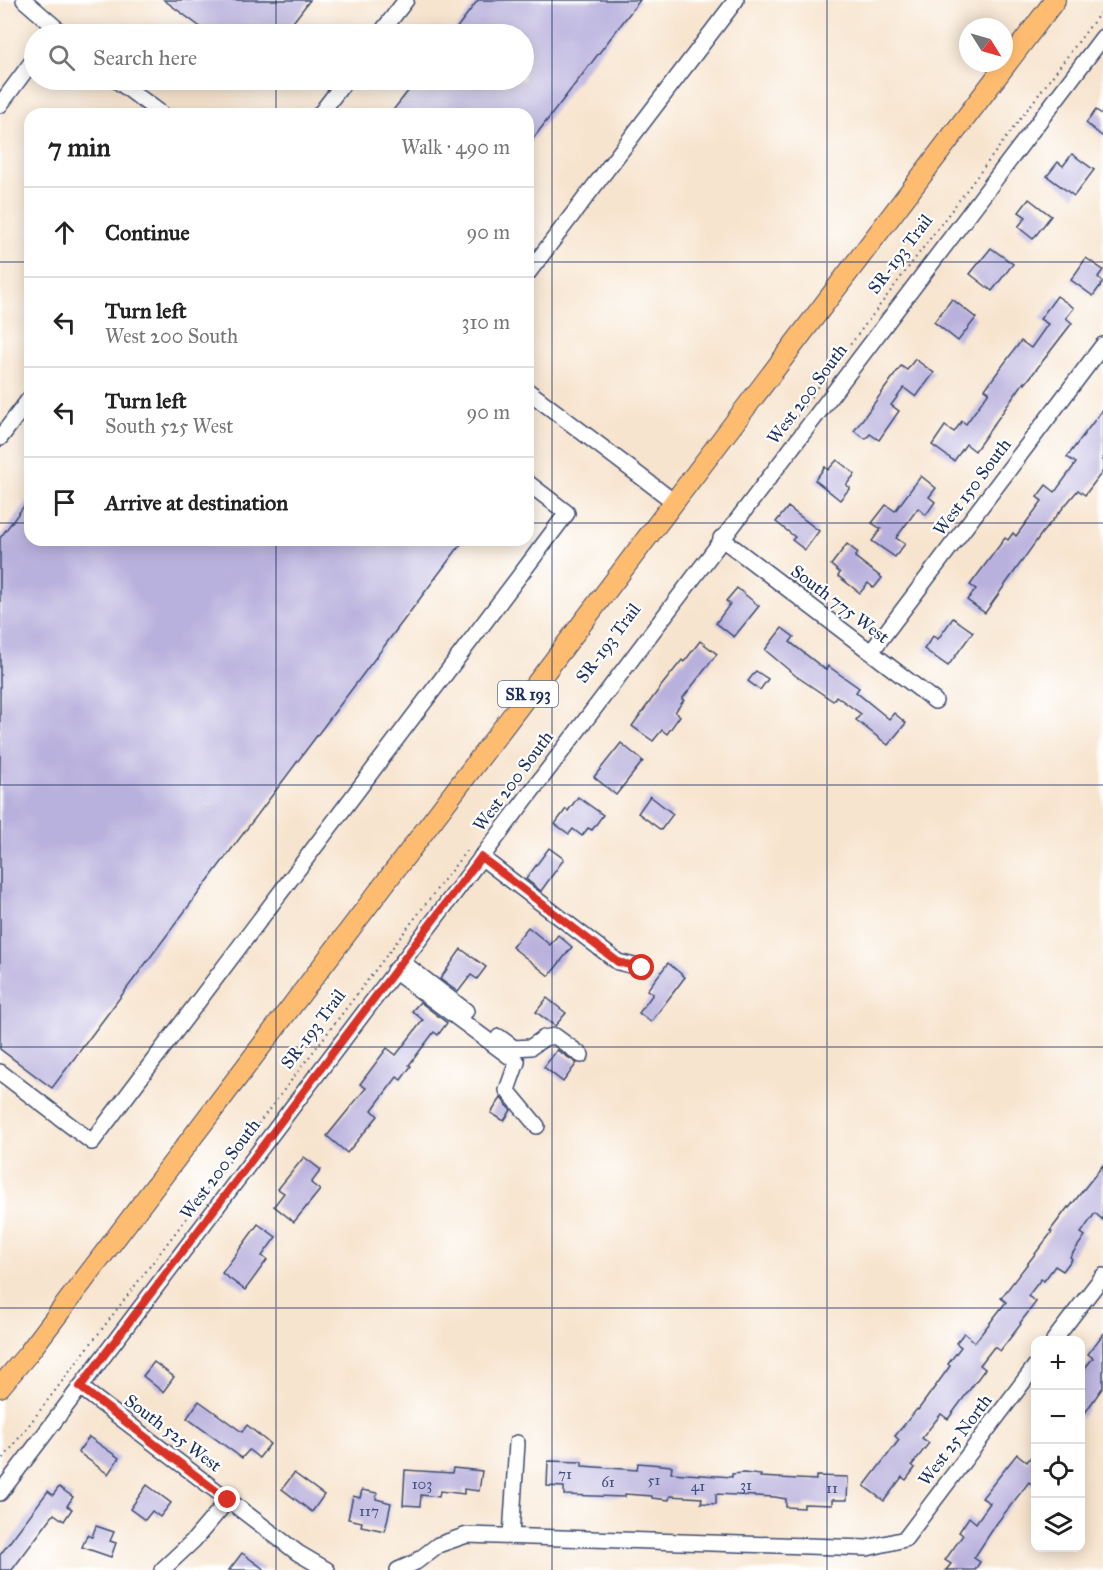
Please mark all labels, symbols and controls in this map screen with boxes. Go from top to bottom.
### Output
north arrow [959,18,1013,72]
search box [24,24,534,90]
icon: search [45,41,78,74]
text: Search here [93,44,197,71]
text: 7 min [48,131,111,163]
text: Walk · 490 m [401,135,510,159]
street label: SR-193 Trail [863,210,937,298]
icon: ahead [48,216,81,249]
text: Continue [105,219,190,246]
text: 90 m [467,220,510,244]
text: Turn left [105,297,187,324]
icon: left [48,306,81,339]
text: 310 m [461,310,510,334]
text: West 200 South [105,324,238,348]
street label: West 200 South [762,339,852,449]
text: Turn left [105,387,187,414]
icon: left [48,396,81,429]
text: 90 m [467,400,510,424]
text: South 525 West [105,414,233,438]
street label: West 150 South [928,434,1016,540]
icon: arrive [48,486,81,519]
text: Arrive at destination [105,489,288,516]
street label: South 775 West [786,560,894,649]
street label: SR-193 Trail [571,599,645,687]
road number: SR 193 [498,681,558,707]
street label: West 200 South [468,726,558,836]
route start [628,954,654,980]
street label: SR-193 Trail [276,985,350,1073]
street label: West 200 South [175,1114,265,1224]
map controls [1031,1336,1085,1552]
button: + [1031,1336,1085,1390]
street label: South 525 West [120,1389,226,1477]
street label: West 25 North [913,1390,997,1490]
button: − [1031,1390,1085,1444]
button: locate [1031,1444,1085,1498]
house number: 71 [558,1465,572,1483]
house number: 51 [648,1471,661,1489]
house number: 61 [601,1473,615,1491]
house number: 103 [412,1475,432,1493]
house number: 31 [740,1476,752,1494]
house number: 41 [691,1477,705,1495]
house number: 11 [826,1479,838,1497]
route end [214,1486,240,1512]
button: layers [1031,1498,1085,1552]
house number: 117 [359,1502,379,1520]

